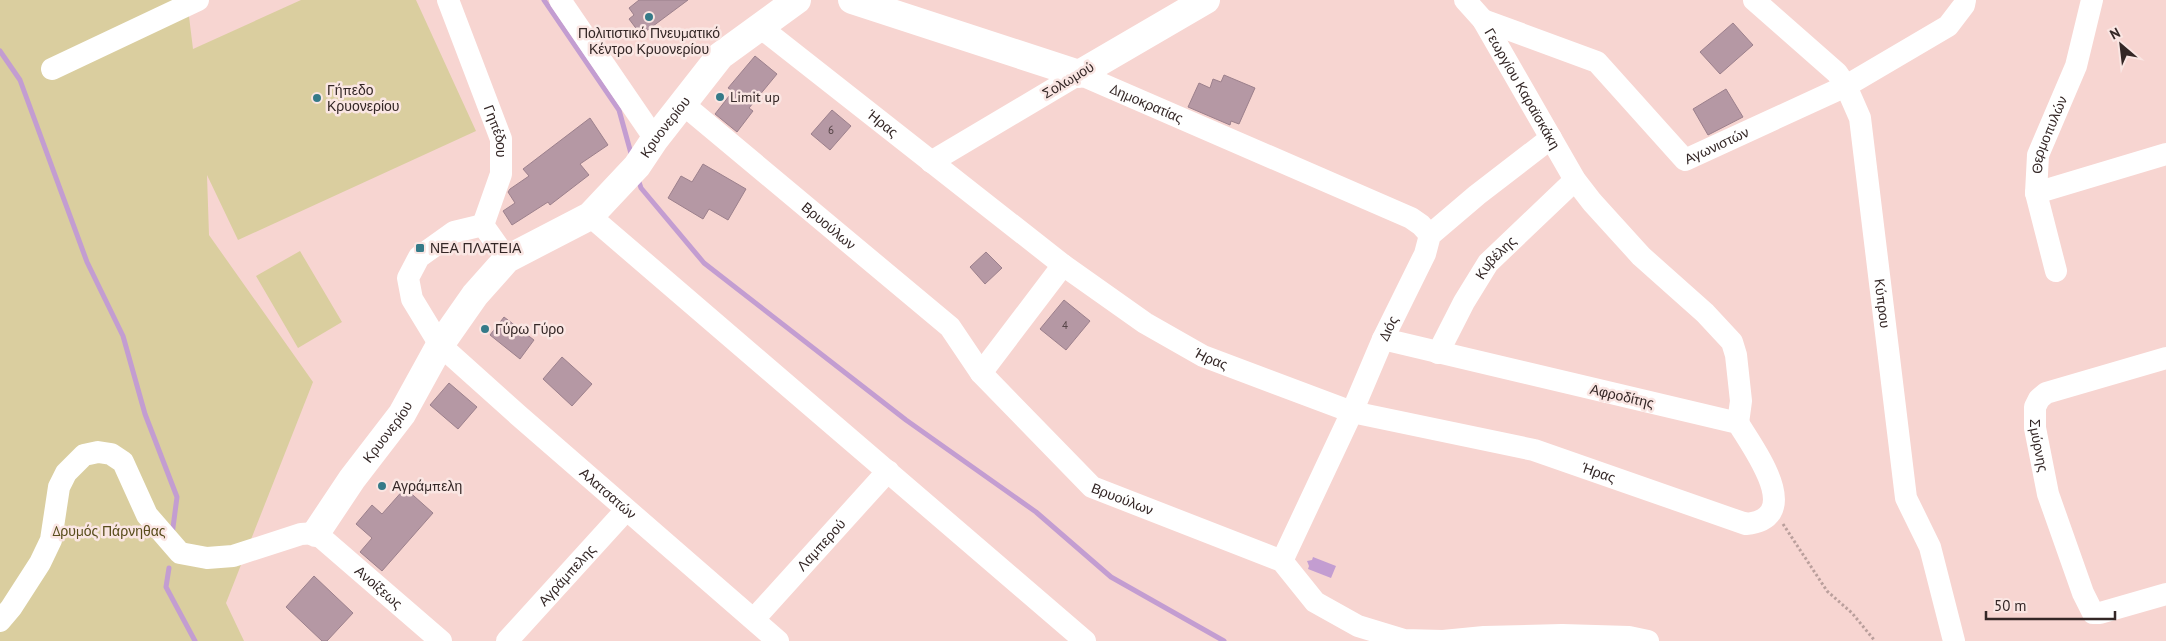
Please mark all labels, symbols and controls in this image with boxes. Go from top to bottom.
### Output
marker: Πολιτιστικό Πνευματικό Κέντρο Κρυονερίου [643,11,655,23]
north arrow [2096,20,2146,70]
text: N [2107,23,2123,44]
place label: Πολιτιστικό Πνευματικό Κέντρο Κρυονερίου [578,24,720,58]
street label: Γεωργίου Καραϊσκάκη [1480,25,1564,152]
street label: Σολωμού [1039,58,1097,102]
street label: Δημοκρατίας [1107,80,1186,127]
place label: Γήπεδο Κρυονερίου [327,81,400,115]
place label: Limit up [730,88,780,106]
marker: Limit up [714,91,726,103]
marker: Γήπεδο Κρυονερίου [311,92,323,104]
street label: Κρυονερίου [636,93,694,161]
street label: Θερμοπυλών [2028,93,2071,174]
street label: Γηπέδου [480,102,511,157]
street label: Ήρας [863,105,902,141]
house number: 6 [828,123,834,137]
street label: Αγωνιστών [1681,123,1752,168]
street label: Βρυούλων [798,198,860,254]
street label: Κυβέλης [1471,232,1520,283]
place label: ΝΕΑ ΠΛΑΤΕΙΑ [430,239,522,257]
marker: ΝΕΑ ΠΛΑΤΕΙΑ [414,242,426,254]
street label: Κύπρου [1871,278,1894,329]
street label: Διός [1375,312,1402,344]
house number: 4 [1062,318,1068,332]
place label: Γύρω Γύρο [495,320,564,338]
marker: Γύρω Γύρο [479,323,491,335]
street label: Ήρας [1190,343,1231,374]
street label: Αφροδίτης [1588,380,1656,412]
street label: Κρυονερίου [359,398,416,466]
street label: Σμύρνης [2026,419,2053,474]
street label: Ήρας [1578,458,1618,487]
street label: Αλατσατών [576,464,640,523]
place label: Αγράμπελη [392,477,462,495]
street label: Βρυούλων [1089,479,1156,519]
marker: Αγράμπελη [376,480,388,492]
street label: Λαμπερού [793,515,849,575]
park label: Δρυμός Πάρνηθας [52,522,166,540]
street label: Αγράμπελης [534,540,600,610]
street label: Ανοίξεως [351,562,406,613]
scale bar [1986,588,2115,620]
text: 50 m [1994,596,2027,615]

